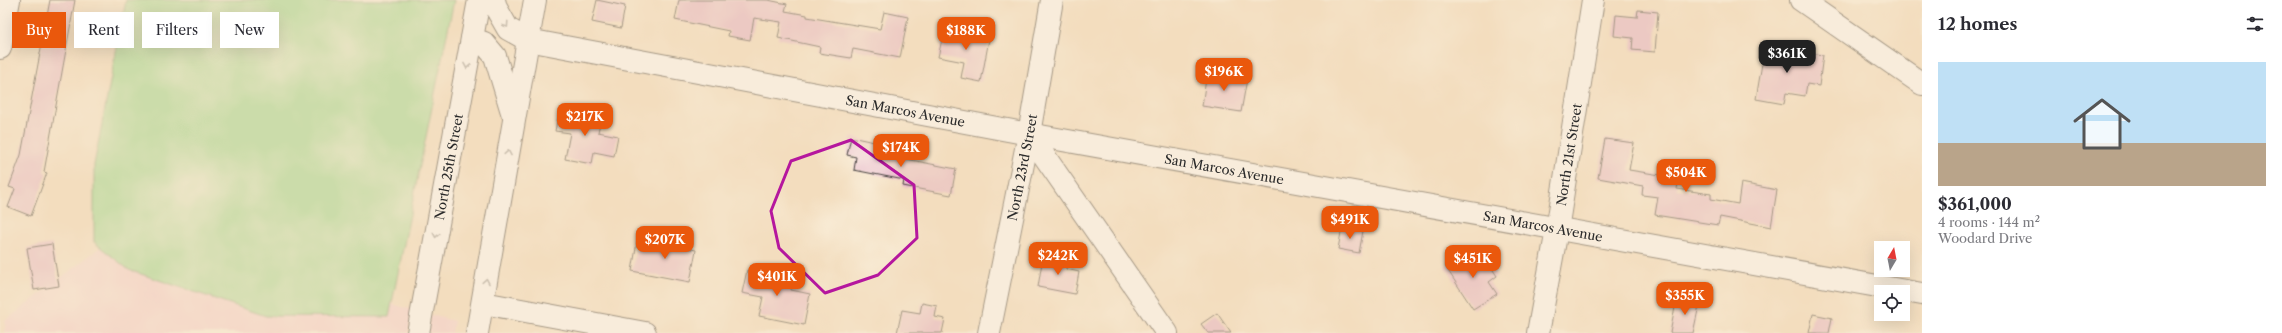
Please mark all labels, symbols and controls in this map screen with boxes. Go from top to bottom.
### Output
chip: Buy [12,12,66,48]
chip: Rent [74,12,134,48]
chip: Filters [142,12,212,48]
chip: New [220,12,279,48]
icon: filters [2244,13,2266,35]
text: 12 homes [1938,14,2017,34]
pin: $188K [938,17,994,51]
one-way arrow [501,20,508,27]
text: $188K [946,22,986,38]
pin: $361K [1759,40,1815,74]
text: $361K [1768,45,1806,61]
pin: $196K [1196,58,1252,92]
one-way arrow [463,63,472,69]
text: $196K [1204,63,1244,79]
icon: home [2066,88,2138,160]
street label: San Marcos Avenue [844,92,966,130]
street label: North 21st Street [1553,102,1585,207]
pin: $217K [557,103,613,137]
text: $217K [566,108,604,124]
street label: North 25th Street [431,112,466,221]
street label: North 23rd Street [1004,112,1040,222]
pin: $174K [873,134,929,168]
text: $174K [882,139,920,155]
one-way arrow [504,150,512,156]
street label: San Marcos Avenue [1163,150,1285,188]
pin: $504K [1658,159,1714,193]
text: $504K [1666,164,1706,180]
text: $361,000 [1938,194,2012,214]
pin: $491K [1322,206,1378,240]
street label: San Marcos Avenue [1482,208,1604,245]
text: $491K [1331,211,1369,227]
text: 4 rooms · 144 m² [1938,214,2040,230]
pin: $207K [637,226,693,260]
text: Woodard Drive [1938,230,2032,246]
text: $207K [645,231,685,247]
one-way arrow [433,232,441,238]
north arrow [1874,241,1910,277]
map controls [1874,241,1910,321]
pin: $242K [1030,242,1086,276]
pin: $451K [1445,245,1501,279]
text: $242K [1038,247,1078,263]
text: $451K [1454,250,1492,266]
pin: $401K [749,263,805,297]
text: $401K [757,268,797,284]
one-way arrow [482,278,490,284]
pin: $355K [1657,282,1713,316]
button: locate [1874,285,1910,321]
text: $355K [1665,287,1705,303]

